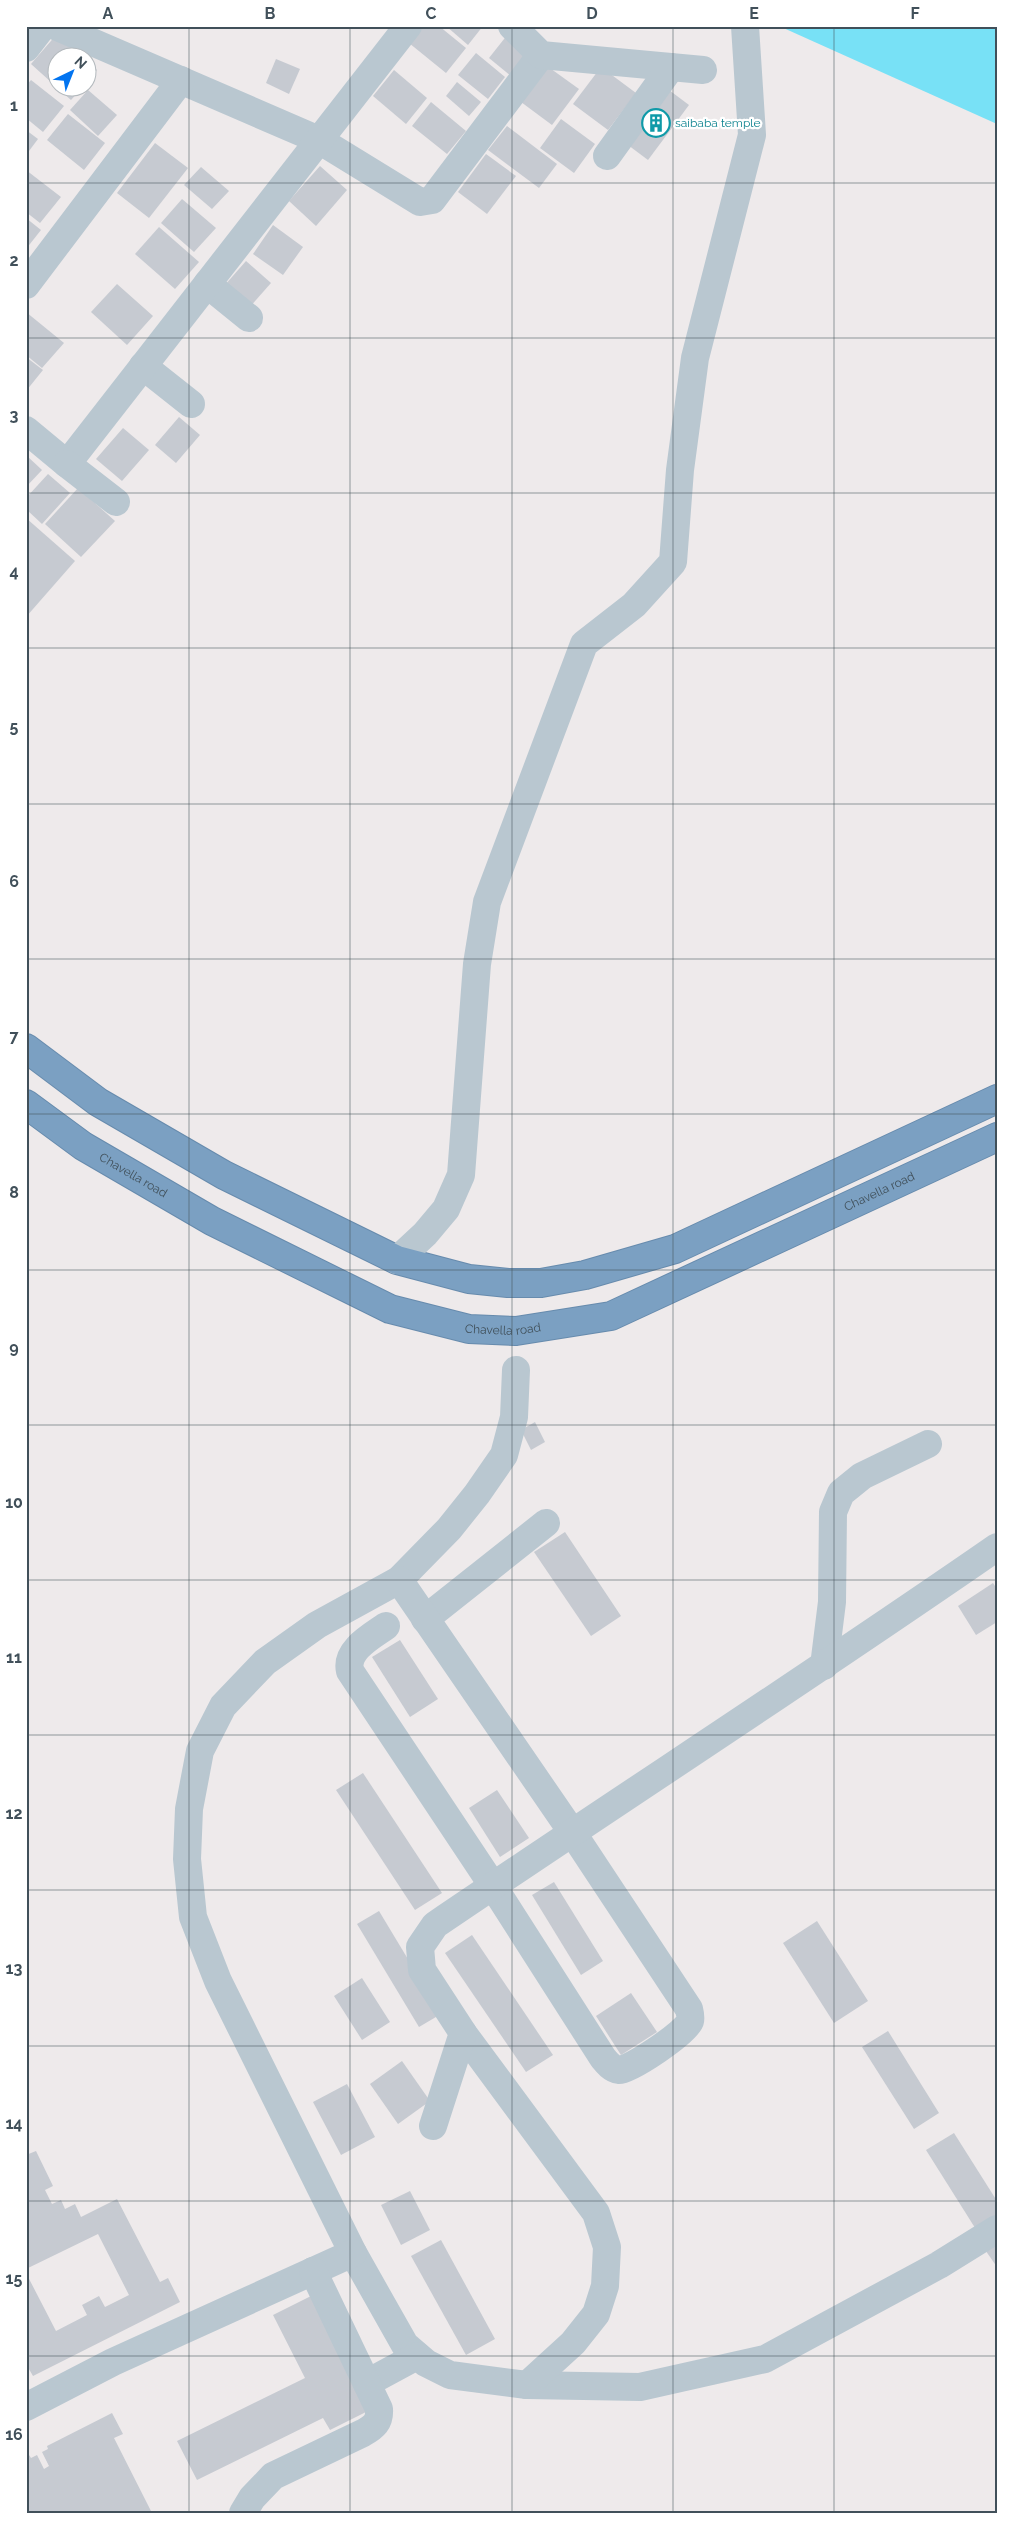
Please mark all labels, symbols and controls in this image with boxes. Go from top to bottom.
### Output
text: A [103,4,114,23]
text: B [265,4,276,23]
text: C [426,4,437,23]
text: D [586,4,598,23]
text: E [749,4,759,23]
text: F [910,4,920,23]
north arrow [48,48,98,98]
text: N [72,53,90,72]
text: 1 [10,96,18,115]
building icon: saibaba temple [641,108,671,138]
place label: saibaba temple [675,116,761,130]
text: 2 [9,251,19,270]
text: 3 [10,406,19,425]
text: 4 [9,562,19,581]
text: 5 [10,717,19,736]
text: 6 [9,872,19,891]
text: 7 [10,1027,19,1046]
street label: Chavella road [97,1150,170,1200]
street label: Chavella road [842,1169,917,1214]
text: 8 [9,1183,19,1202]
street label: Chavella road [463,1320,542,1338]
text: 9 [9,1338,19,1357]
text: 10 [5,1493,23,1512]
text: 11 [6,1648,22,1667]
text: 12 [6,1804,22,1823]
text: 13 [6,1959,22,1978]
text: 14 [5,2114,23,2133]
text: 15 [6,2269,23,2288]
text: 16 [5,2425,23,2444]

